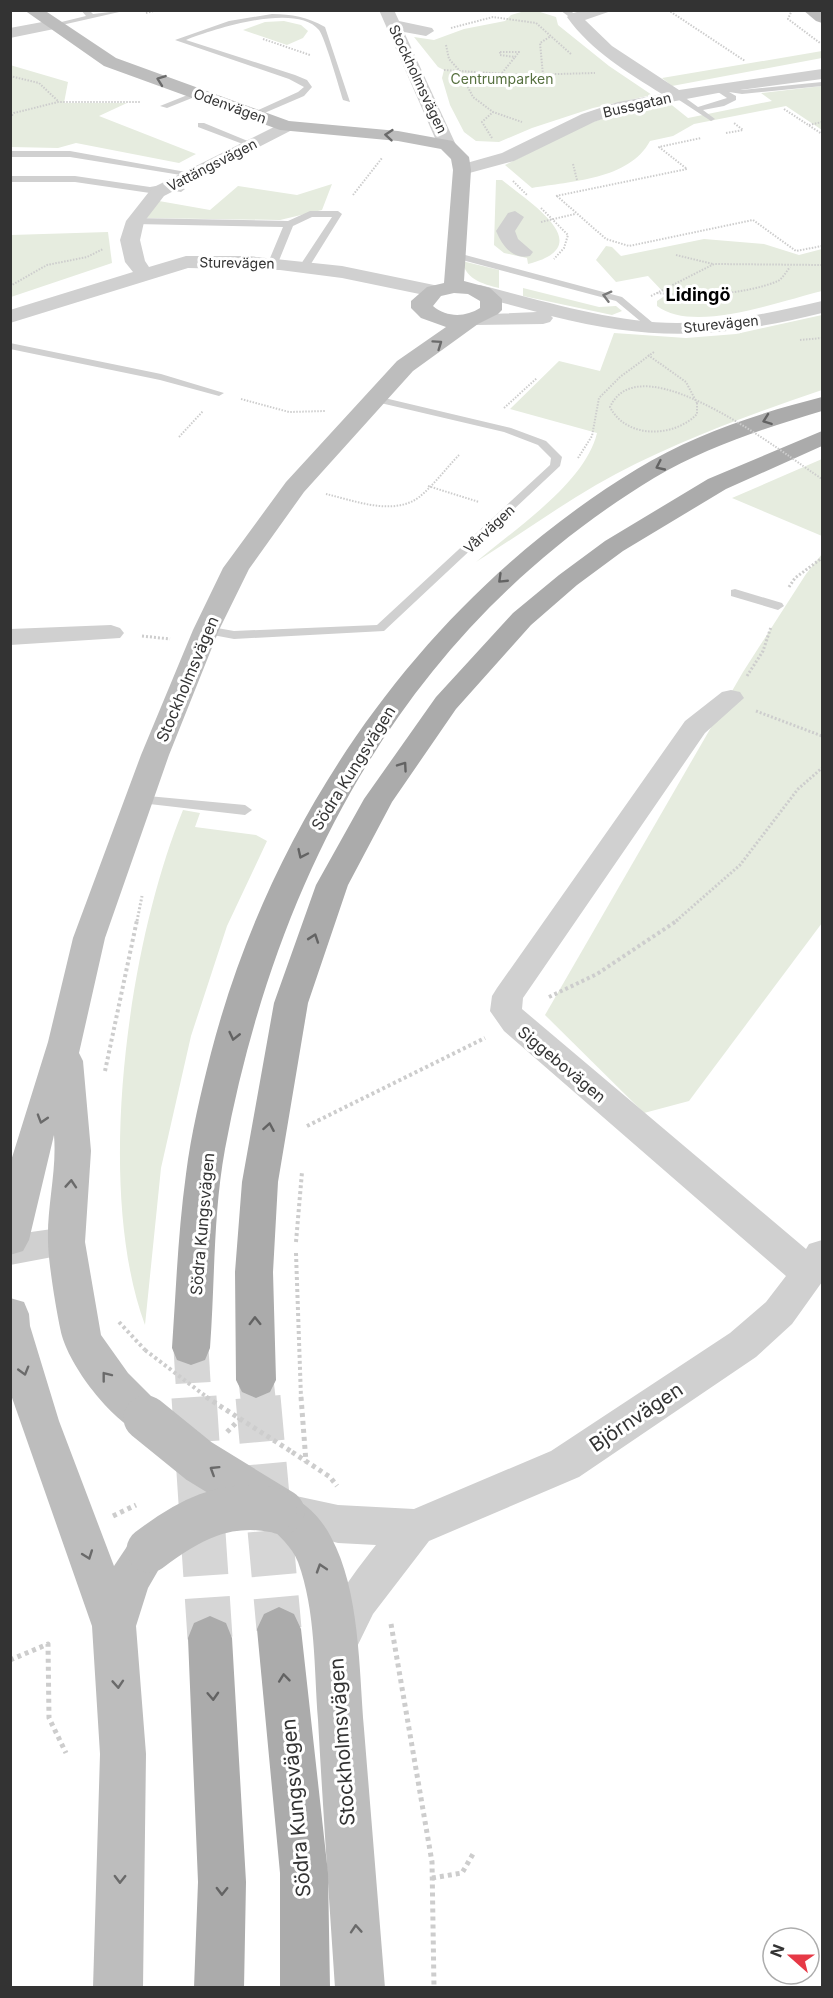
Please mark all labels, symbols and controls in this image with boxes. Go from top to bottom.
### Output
street label: Stockholmsvägen [386,22,451,136]
park label: Centrumparken [451,70,553,87]
one-way arrow [156,75,167,88]
street label: Odenvägen [191,85,269,127]
street label: Bussgatan [601,88,673,121]
one-way arrow [385,129,394,142]
street label: Vattängsvägen [164,135,260,194]
street label: Sturevägen [199,253,275,272]
district label: Lidingö [666,284,730,305]
one-way arrow [602,291,613,303]
street label: Sturevägen [683,311,759,336]
one-way arrow [431,340,442,351]
one-way arrow [762,413,773,426]
one-way arrow [656,459,667,471]
street label: Vårvägen [460,501,517,556]
one-way arrow [499,572,509,583]
street label: Stockholmsvägen [151,613,223,745]
street label: Södra Kungsvägen [307,702,399,834]
one-way arrow [395,761,406,772]
one-way arrow [297,847,309,858]
one-way arrow [306,933,319,944]
street label: Siggebovägen [514,1021,610,1107]
one-way arrow [228,1031,241,1041]
one-way arrow [37,1113,49,1124]
one-way arrow [263,1123,275,1132]
street label: Södra Kungsvägen [186,1152,218,1296]
one-way arrow [64,1179,77,1188]
one-way arrow [249,1317,261,1326]
one-way arrow [17,1365,29,1376]
one-way arrow [102,1371,113,1382]
street label: Björnvägen [585,1377,687,1457]
one-way arrow [210,1466,220,1478]
one-way arrow [81,1549,93,1560]
one-way arrow [316,1563,329,1574]
street label: Stockholmsvägen [324,1657,360,1827]
one-way arrow [278,1673,291,1683]
one-way arrow [111,1680,124,1689]
one-way arrow [206,1692,219,1701]
street label: Södra Kungsvägen [276,1718,316,1898]
one-way arrow [114,1875,127,1884]
one-way arrow [216,1886,228,1895]
one-way arrow [349,1925,362,1934]
north arrow [761,1926,821,1986]
text: N [765,1941,789,1960]

